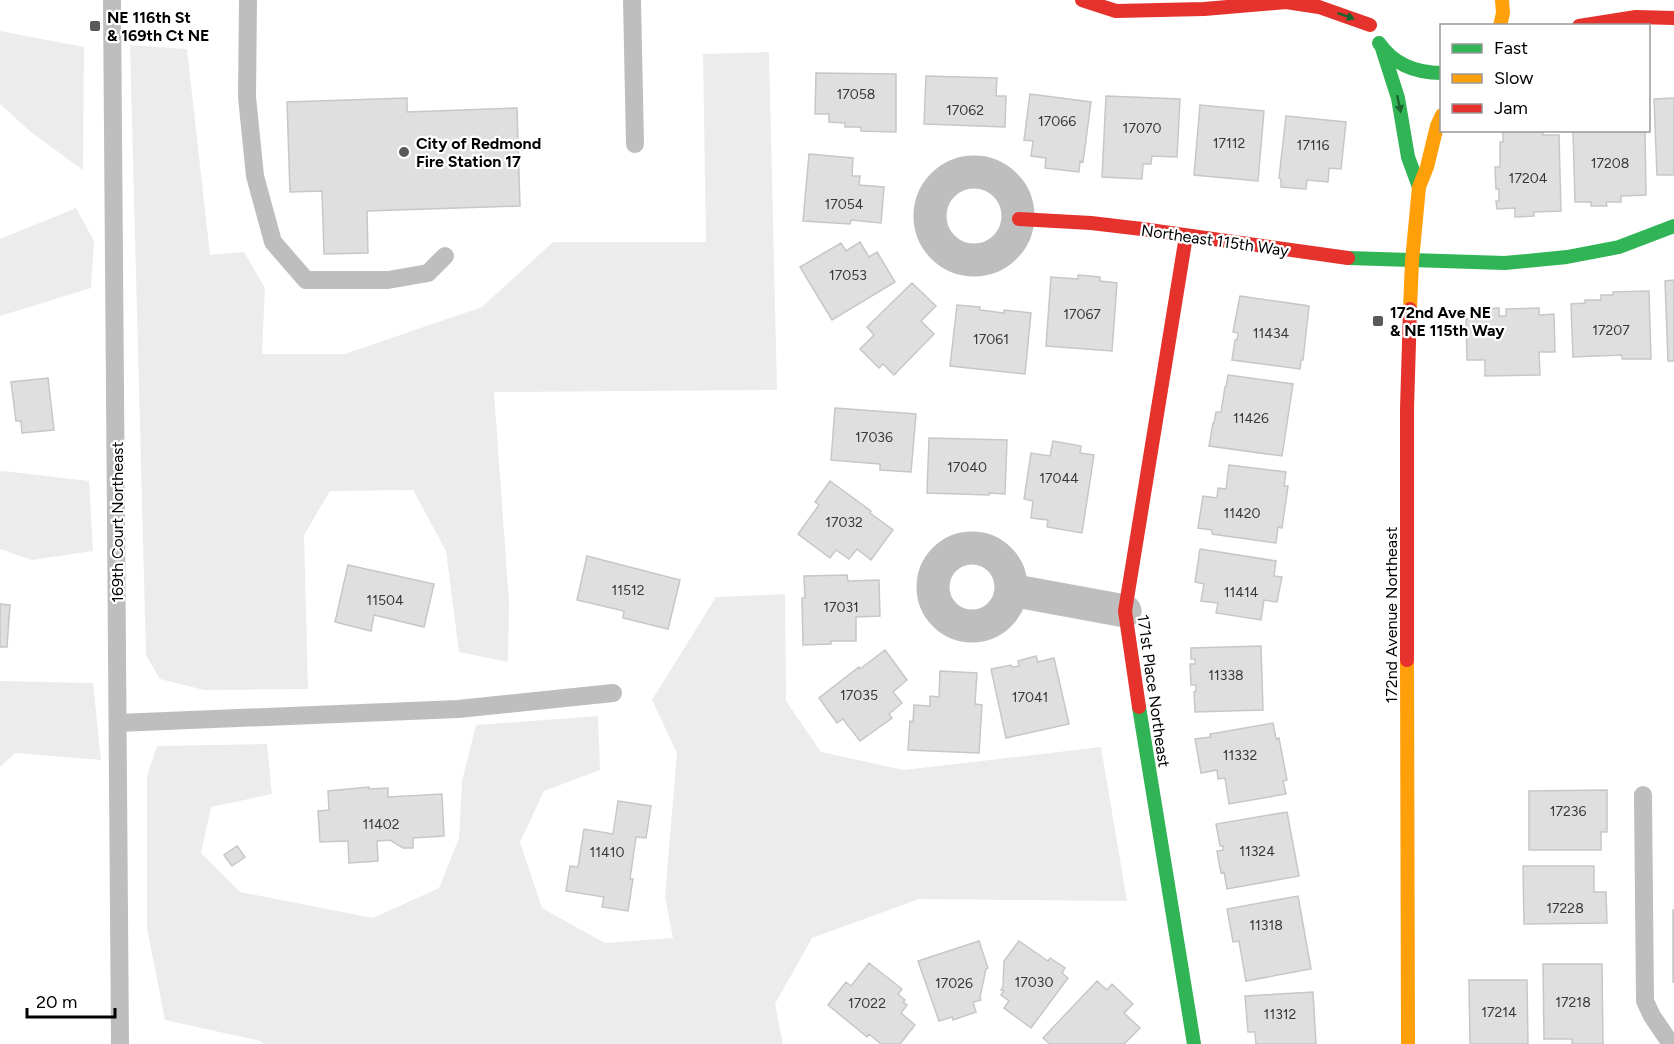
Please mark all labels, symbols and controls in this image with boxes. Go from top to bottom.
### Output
place label: NE 116th St & 169th Ct NE [107,8,209,45]
one-way arrow [1337,11,1355,21]
marker: NE 116th St & 169th Ct NE [88,19,102,33]
legend [1440,24,1650,132]
text: Fast [1494,37,1528,59]
text: Slow [1494,67,1533,89]
house number: 17058 [837,86,875,103]
one-way arrow [1395,95,1404,114]
text: Jam [1494,97,1528,119]
house number: 17062 [946,102,984,119]
house number: 17066 [1038,113,1076,130]
house number: 17070 [1123,120,1161,137]
place label: City of Redmond Fire Station 17 [416,134,541,171]
house number: 17112 [1213,135,1245,152]
house number: 17116 [1297,137,1329,154]
marker: City of Redmond Fire Station 17 [397,145,411,159]
house number: 17208 [1591,155,1629,172]
house number: 17204 [1509,170,1548,187]
house number: 17054 [824,196,864,213]
street label: Northeast 115th Way [1140,221,1291,260]
house number: 17053 [829,267,867,284]
place label: 172nd Ave NE & NE 115th Way [1390,303,1505,340]
house number: 17067 [1063,306,1101,323]
marker: 172nd Ave NE & NE 115th Way [1371,314,1385,328]
house number: 17207 [1592,322,1630,339]
house number: 11434 [1253,325,1290,342]
house number: 17061 [973,331,1009,348]
house number: 11426 [1233,410,1269,427]
house number: 17036 [855,429,893,446]
street label: 169th Court Northeast [108,441,127,603]
house number: 17040 [947,459,987,476]
house number: 17044 [1039,470,1079,487]
house number: 11420 [1223,505,1261,522]
house number: 17032 [825,514,863,531]
street label: 172nd Avenue Northeast [1382,527,1401,703]
house number: 11512 [611,582,645,599]
house number: 11414 [1224,584,1259,601]
house number: 11504 [366,592,404,609]
house number: 17031 [823,599,859,616]
street label: 171st Place Northeast [1133,613,1174,769]
house number: 11338 [1208,667,1244,684]
house number: 17035 [840,687,878,704]
house number: 17041 [1012,689,1048,706]
house number: 11332 [1223,747,1257,764]
house number: 17236 [1550,803,1586,820]
house number: 11402 [362,816,400,833]
house number: 11324 [1239,843,1275,860]
house number: 11410 [589,844,625,861]
house number: 17228 [1546,900,1584,917]
house number: 11318 [1249,917,1283,934]
house number: 17030 [1015,974,1053,991]
house number: 17026 [935,975,973,992]
scale bar [27,981,116,1019]
text: 20 m [36,991,77,1013]
house number: 17218 [1555,994,1591,1011]
house number: 17022 [848,995,886,1012]
house number: 17214 [1481,1004,1517,1021]
house number: 11312 [1264,1006,1296,1023]

